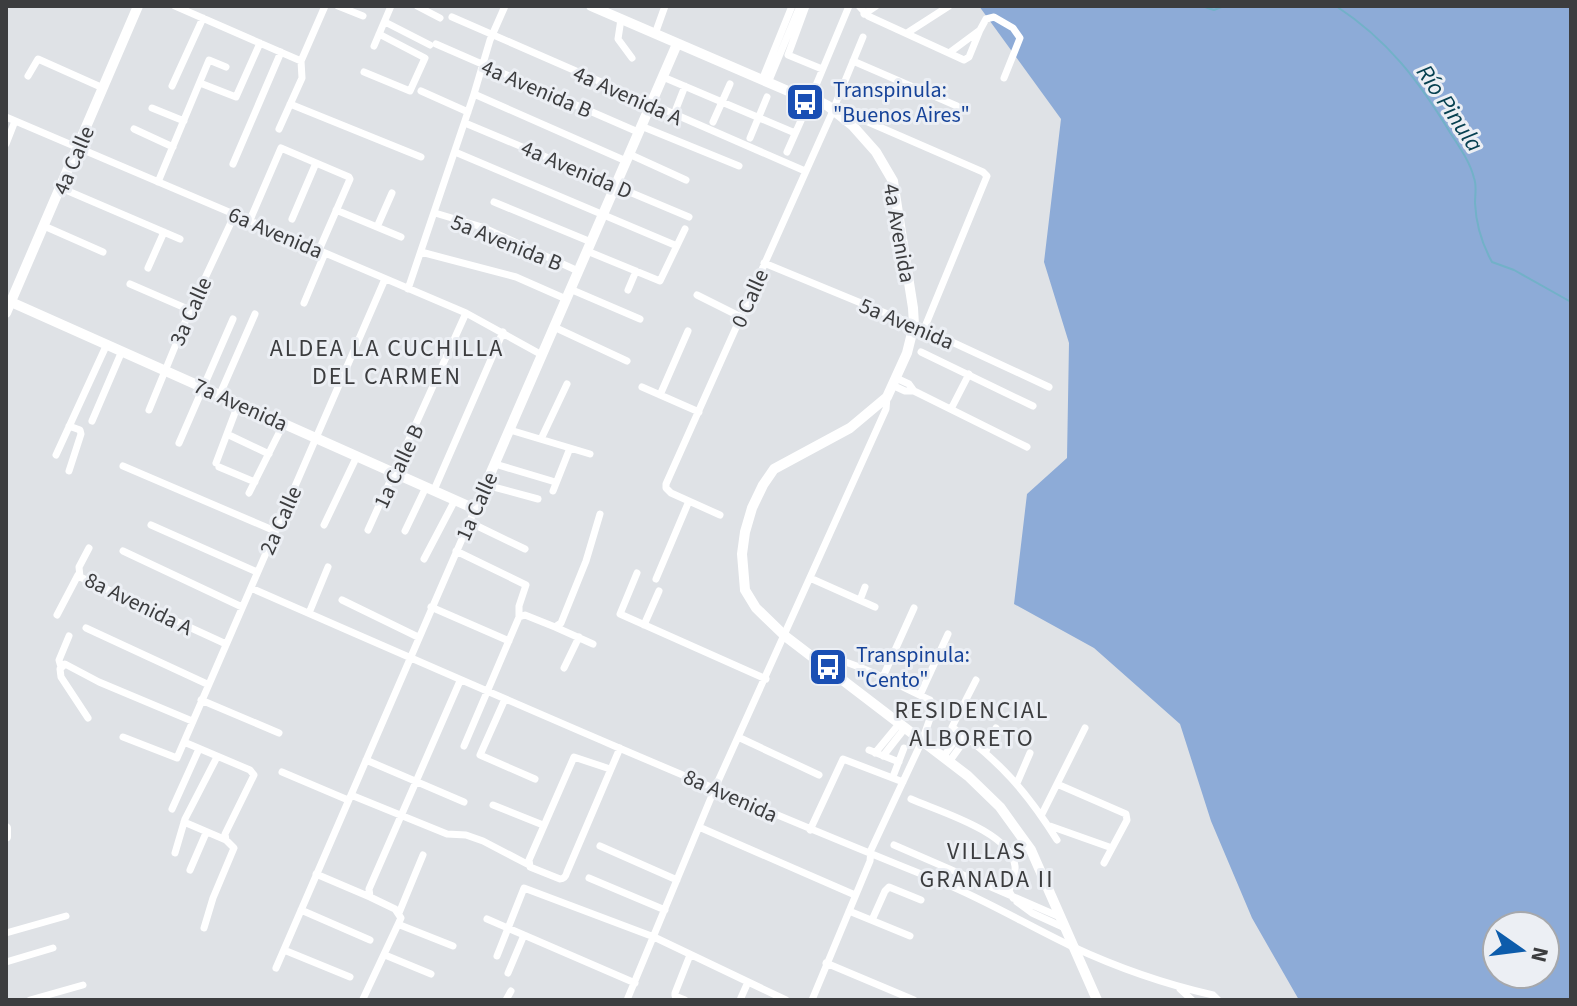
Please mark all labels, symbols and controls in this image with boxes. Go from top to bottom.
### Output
street label: 4a Avenida B [476,51,597,127]
water label: Río Pinula [1407,57,1492,159]
street label: 4a Avenida A [568,58,687,134]
place label: Transpinula: "Buenos Aires" [833,74,970,131]
bus stop icon: Transpinula: "Buenos Aires" [784,81,826,123]
street label: 4a Calle [45,121,103,200]
street label: 4a Avenida D [516,132,637,208]
street label: 4a Avenida [875,181,923,285]
street label: 6a Avenida [223,199,328,267]
street label: 5a Avenida B [446,206,567,280]
street label: 0 Calle [723,264,777,333]
street label: 3a Calle [162,272,220,351]
street label: 5a Avenida [854,290,959,358]
district label: ALDEA LA CUCHILLA DEL CARMEN [270,331,504,394]
street label: 7a Avenida [188,370,293,440]
street label: 1a Calle B [365,419,432,514]
street label: 1a Calle [448,467,506,546]
street label: 2a Calle [252,481,310,560]
street label: 8a Avenida A [79,564,198,644]
place label: Transpinula: "Cento" [856,639,970,696]
bus stop icon: Transpinula: "Cento" [807,646,849,688]
district label: RESIDENCIAL ALBORETO [894,693,1050,756]
street label: 8a Avenida [678,761,783,831]
district label: VILLAS GRANADA II [920,834,1054,897]
north arrow [1481,910,1561,990]
text: N [1522,944,1557,966]

